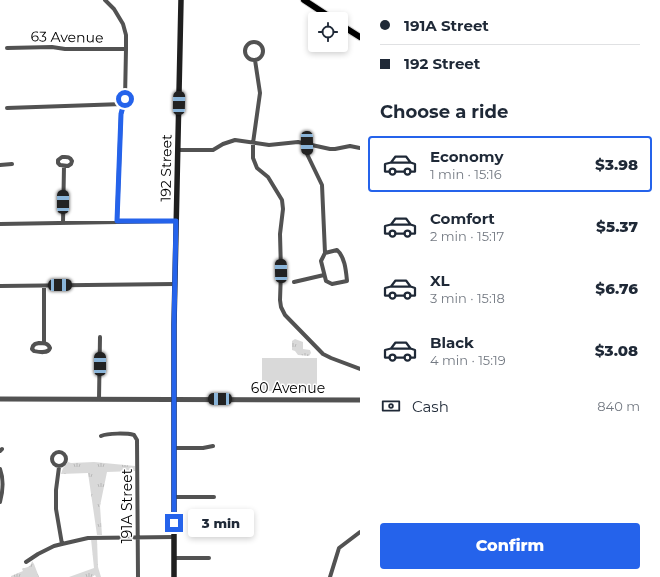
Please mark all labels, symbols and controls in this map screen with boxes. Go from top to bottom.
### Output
map controls [308,12,348,52]
button: locate [308,12,348,52]
text: 191A Street [404,16,489,35]
street label: 63 Avenue [30,27,104,47]
text: 192 Street [404,54,480,73]
route start [116,90,134,108]
car [173,91,185,115]
text: Choose a ride [380,101,508,123]
car [301,131,313,155]
street label: 192 Street [156,134,176,202]
icon: car [382,146,418,182]
text: Economy [430,147,503,166]
text: $3.98 [595,155,638,174]
text: 1 min · 15:16 [430,166,502,182]
car [57,190,69,214]
icon: car [382,208,418,244]
text: Comfort [430,209,495,228]
text: $5.37 [596,217,638,236]
text: 2 min · 15:17 [430,228,504,244]
car [275,259,287,283]
icon: car [382,270,418,306]
text: XL [430,271,449,290]
car [48,279,72,291]
text: $6.76 [596,279,638,298]
text: 3 min · 15:18 [430,290,505,306]
icon: car [382,332,418,368]
text: Black [430,333,474,352]
text: $3.08 [595,341,638,360]
car [94,352,106,376]
text: 4 min · 15:19 [430,352,506,368]
street label: 60 Avenue [251,379,325,397]
car [208,393,232,405]
icon: cash [380,395,402,417]
text: Cash [412,397,449,416]
text: 840 m [597,398,640,414]
street label: 191A Street [118,468,136,543]
callout: 3 min [188,509,254,537]
route end [165,514,183,532]
text: 3 min [202,515,240,531]
button: Confirm [380,523,640,569]

